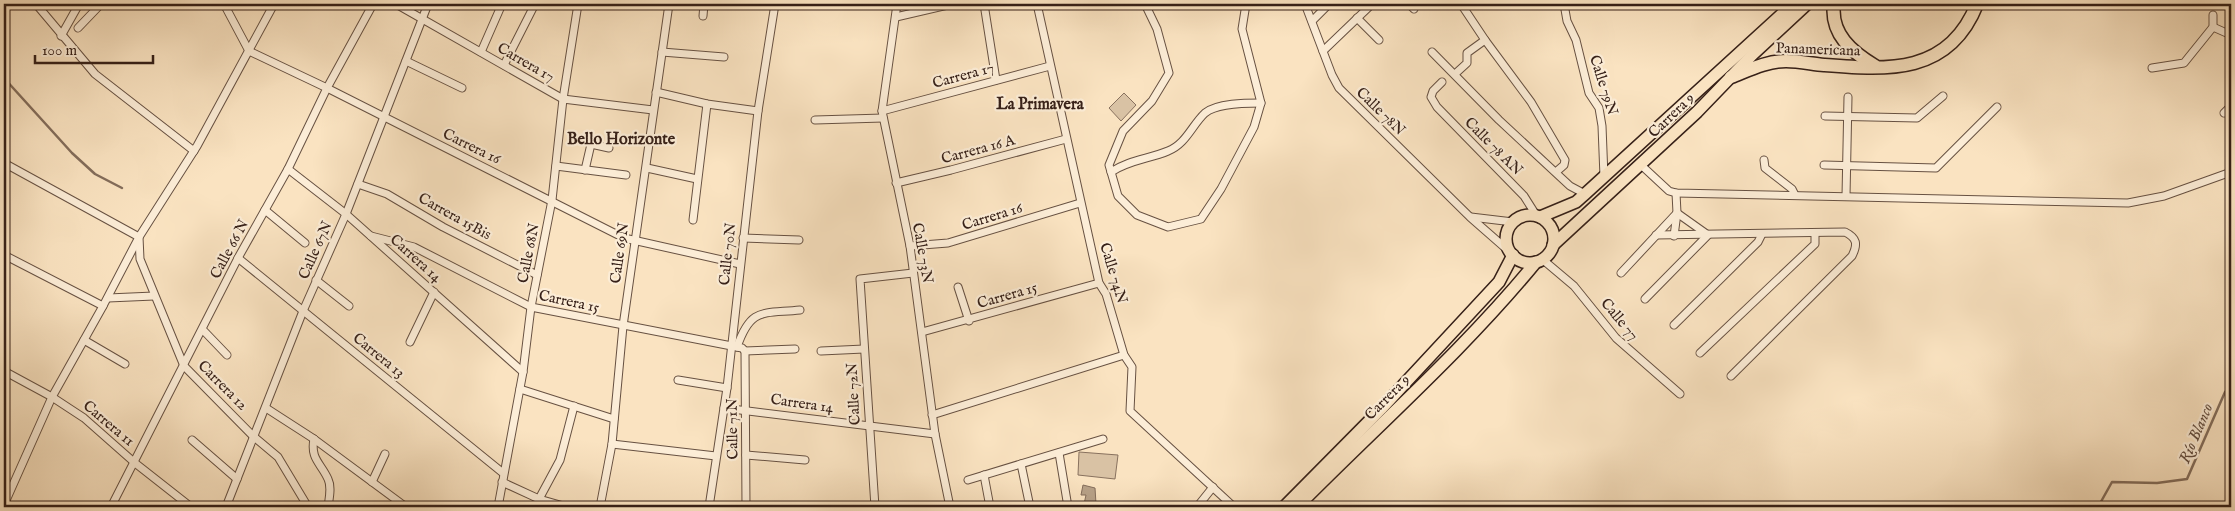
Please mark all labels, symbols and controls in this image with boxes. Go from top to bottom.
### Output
scale bar [35,32,152,64]
street label: Carrera 17 [494,38,558,86]
street label: Panamericana [1775,39,1861,60]
text: 100 m [42,41,78,60]
street label: Calle 79N [1585,53,1622,118]
street label: Carrera 17 [930,58,996,93]
street label: Calle 78N [1352,83,1409,140]
street label: Carrera 9 [1644,89,1698,142]
district label: La Primavera [996,95,1085,115]
street label: Calle 78 AN [1460,113,1527,180]
street label: Carrera 16 [440,124,505,169]
district label: Bello Horizonte [567,130,676,150]
street label: Carrera 16 A [939,130,1018,168]
street label: Carrera 15Bis [415,189,495,244]
street label: Carrera 16 [960,198,1025,235]
street label: Calle 66 N [206,216,253,282]
street label: Calle 67N [294,218,337,282]
street label: Calle 68N [513,221,544,285]
street label: Calle 69N [606,221,633,285]
street label: Calle 73N [908,221,937,285]
street label: Calle 70N [715,222,740,286]
street label: Carrera 14 [386,230,446,287]
street label: Calle 74N [1095,240,1132,306]
street label: Carrera 15 [975,278,1040,313]
street label: Carrera 15 [537,286,601,317]
street label: Calle 77 [1596,294,1643,344]
street label: Carrera 13 [349,329,409,382]
street label: Carrera 12 [194,356,252,414]
street label: Calle 72N [842,362,865,426]
street label: Carrera 9 [1361,371,1414,424]
street label: Carrera 14 [769,390,835,417]
street label: Carrera 11 [79,396,138,450]
street label: Calle 71N [722,398,743,460]
water label: Río Blanco [2175,401,2218,467]

